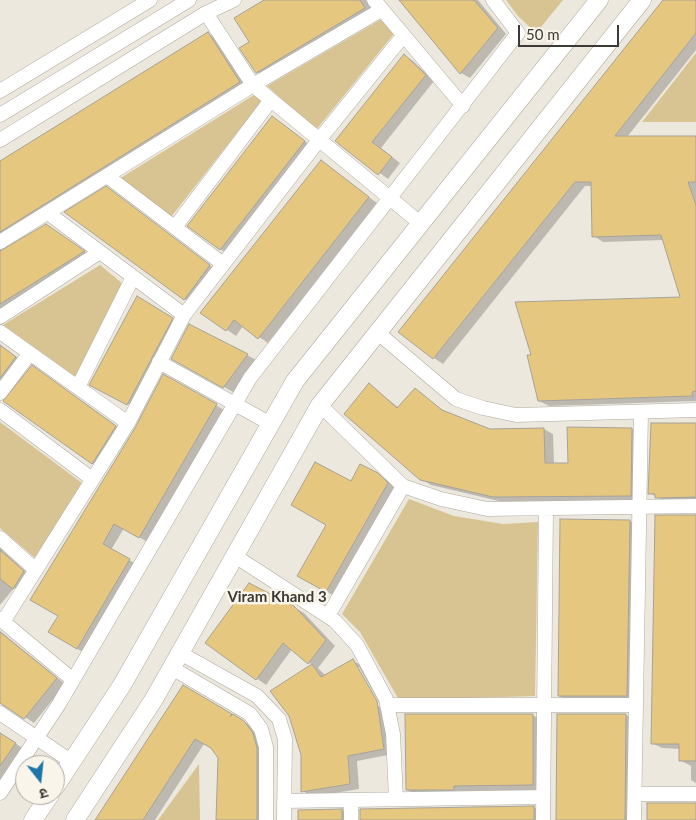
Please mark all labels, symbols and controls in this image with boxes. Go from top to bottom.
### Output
scale bar [521,15,622,47]
text: 50 m [526,25,560,43]
district label: Viram Khand 3 [227,588,327,606]
north arrow [15,755,65,805]
text: उ [38,785,50,803]

